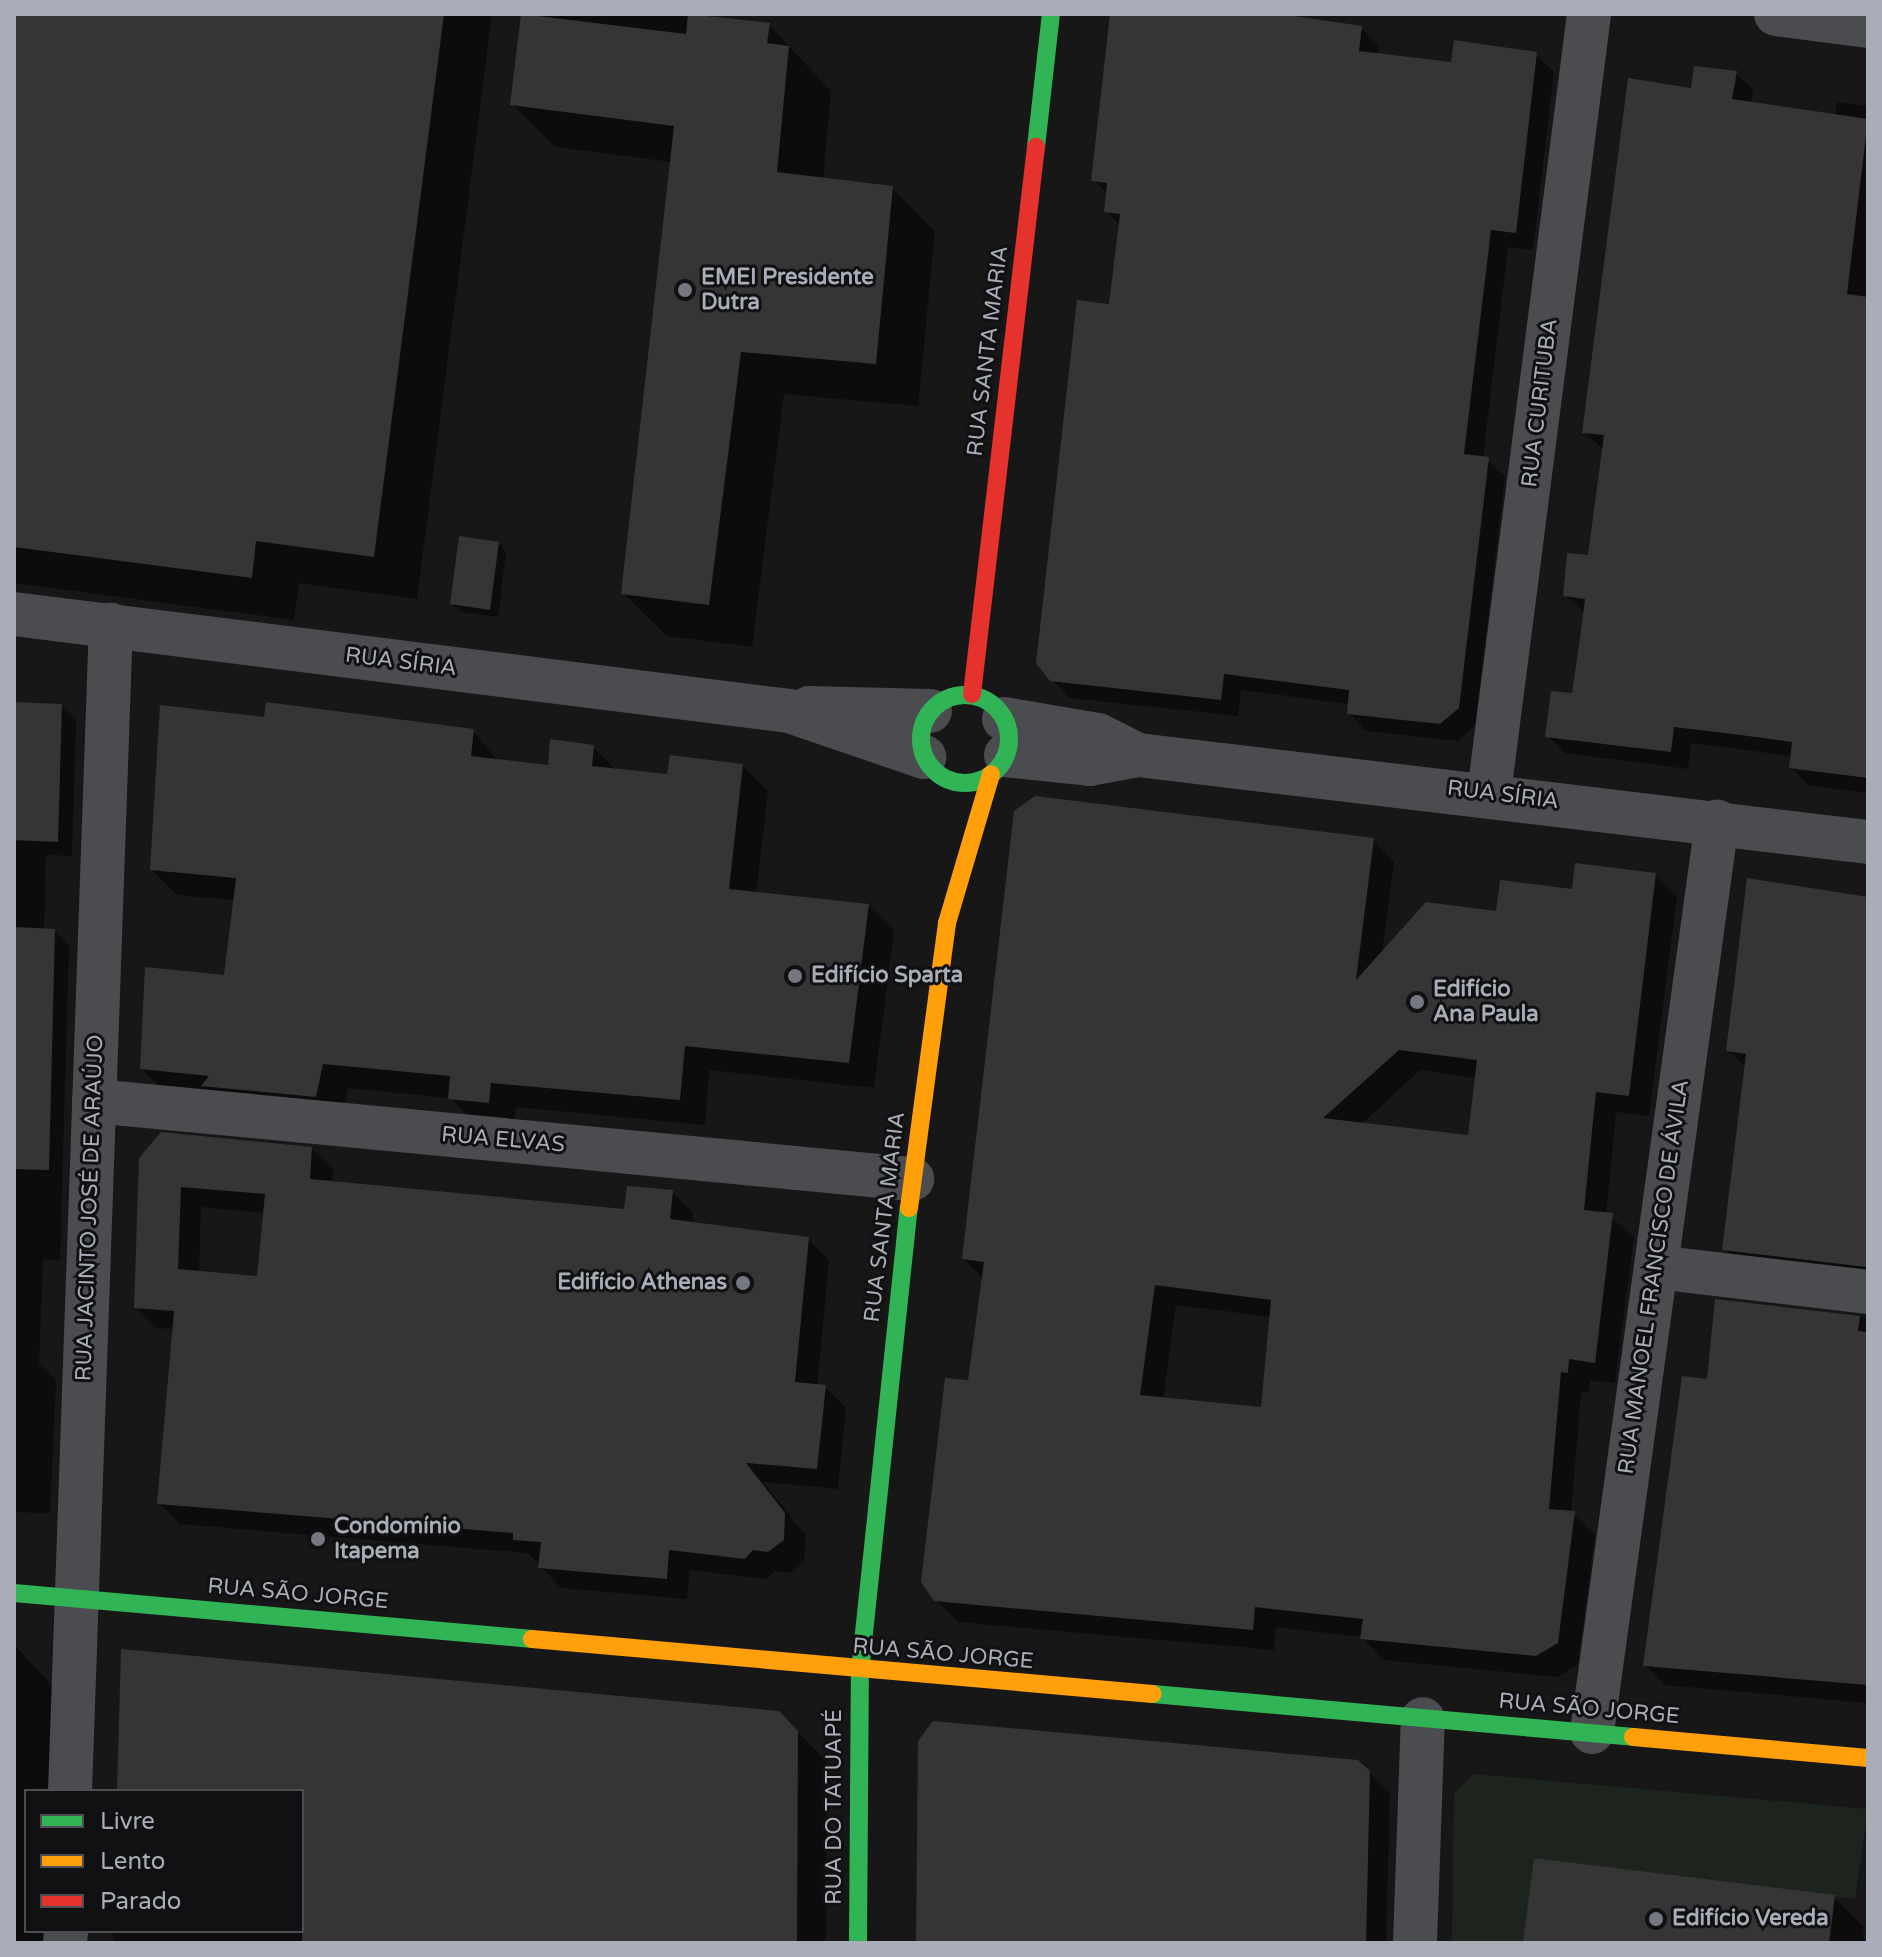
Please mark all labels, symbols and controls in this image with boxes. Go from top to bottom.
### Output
street label: RUA SANTA MARIA [962,244,1014,458]
place label: EMEI Presidente Dutra [701,264,874,316]
marker: EMEI Presidente Dutra [676,281,694,299]
street label: RUA CURITUBA [1517,317,1563,489]
street label: RUA SÍRIA [344,642,458,682]
street label: RUA SÍRIA [1446,775,1560,815]
place label: Edifício Sparta [811,963,963,989]
marker: Edifício Sparta [786,967,804,985]
place label: Edifício Ana Paula [1433,976,1538,1028]
marker: Edifício Ana Paula [1408,993,1426,1011]
street label: RUA JACINTO JOSÉ DE ARAÚJO [71,1034,109,1382]
street label: RUA MANOEL FRANCISCO DE ÁVILA [1613,1078,1695,1476]
street label: RUA SANTA MARIA [859,1110,911,1324]
street label: RUA ELVAS [440,1121,566,1159]
place label: Edifício Athenas [557,1270,727,1296]
marker: Edifício Athenas [734,1274,752,1292]
place label: Condomínio Itapema [334,1513,461,1564]
marker: Condomínio Itapema [309,1530,327,1548]
street label: RUA SÃO JORGE [206,1573,390,1615]
street label: RUA SÃO JORGE [851,1633,1035,1675]
street label: RUA SÃO JORGE [1497,1688,1681,1730]
street label: RUA DO TATUAPÉ [822,1709,848,1905]
legend [24,1789,304,1933]
text: Livre [100,1807,155,1836]
text: Lento [100,1847,165,1876]
text: Parado [100,1887,181,1916]
place label: Edifício Vereda [1672,1906,1829,1932]
marker: Edifício Vereda [1647,1910,1665,1928]

